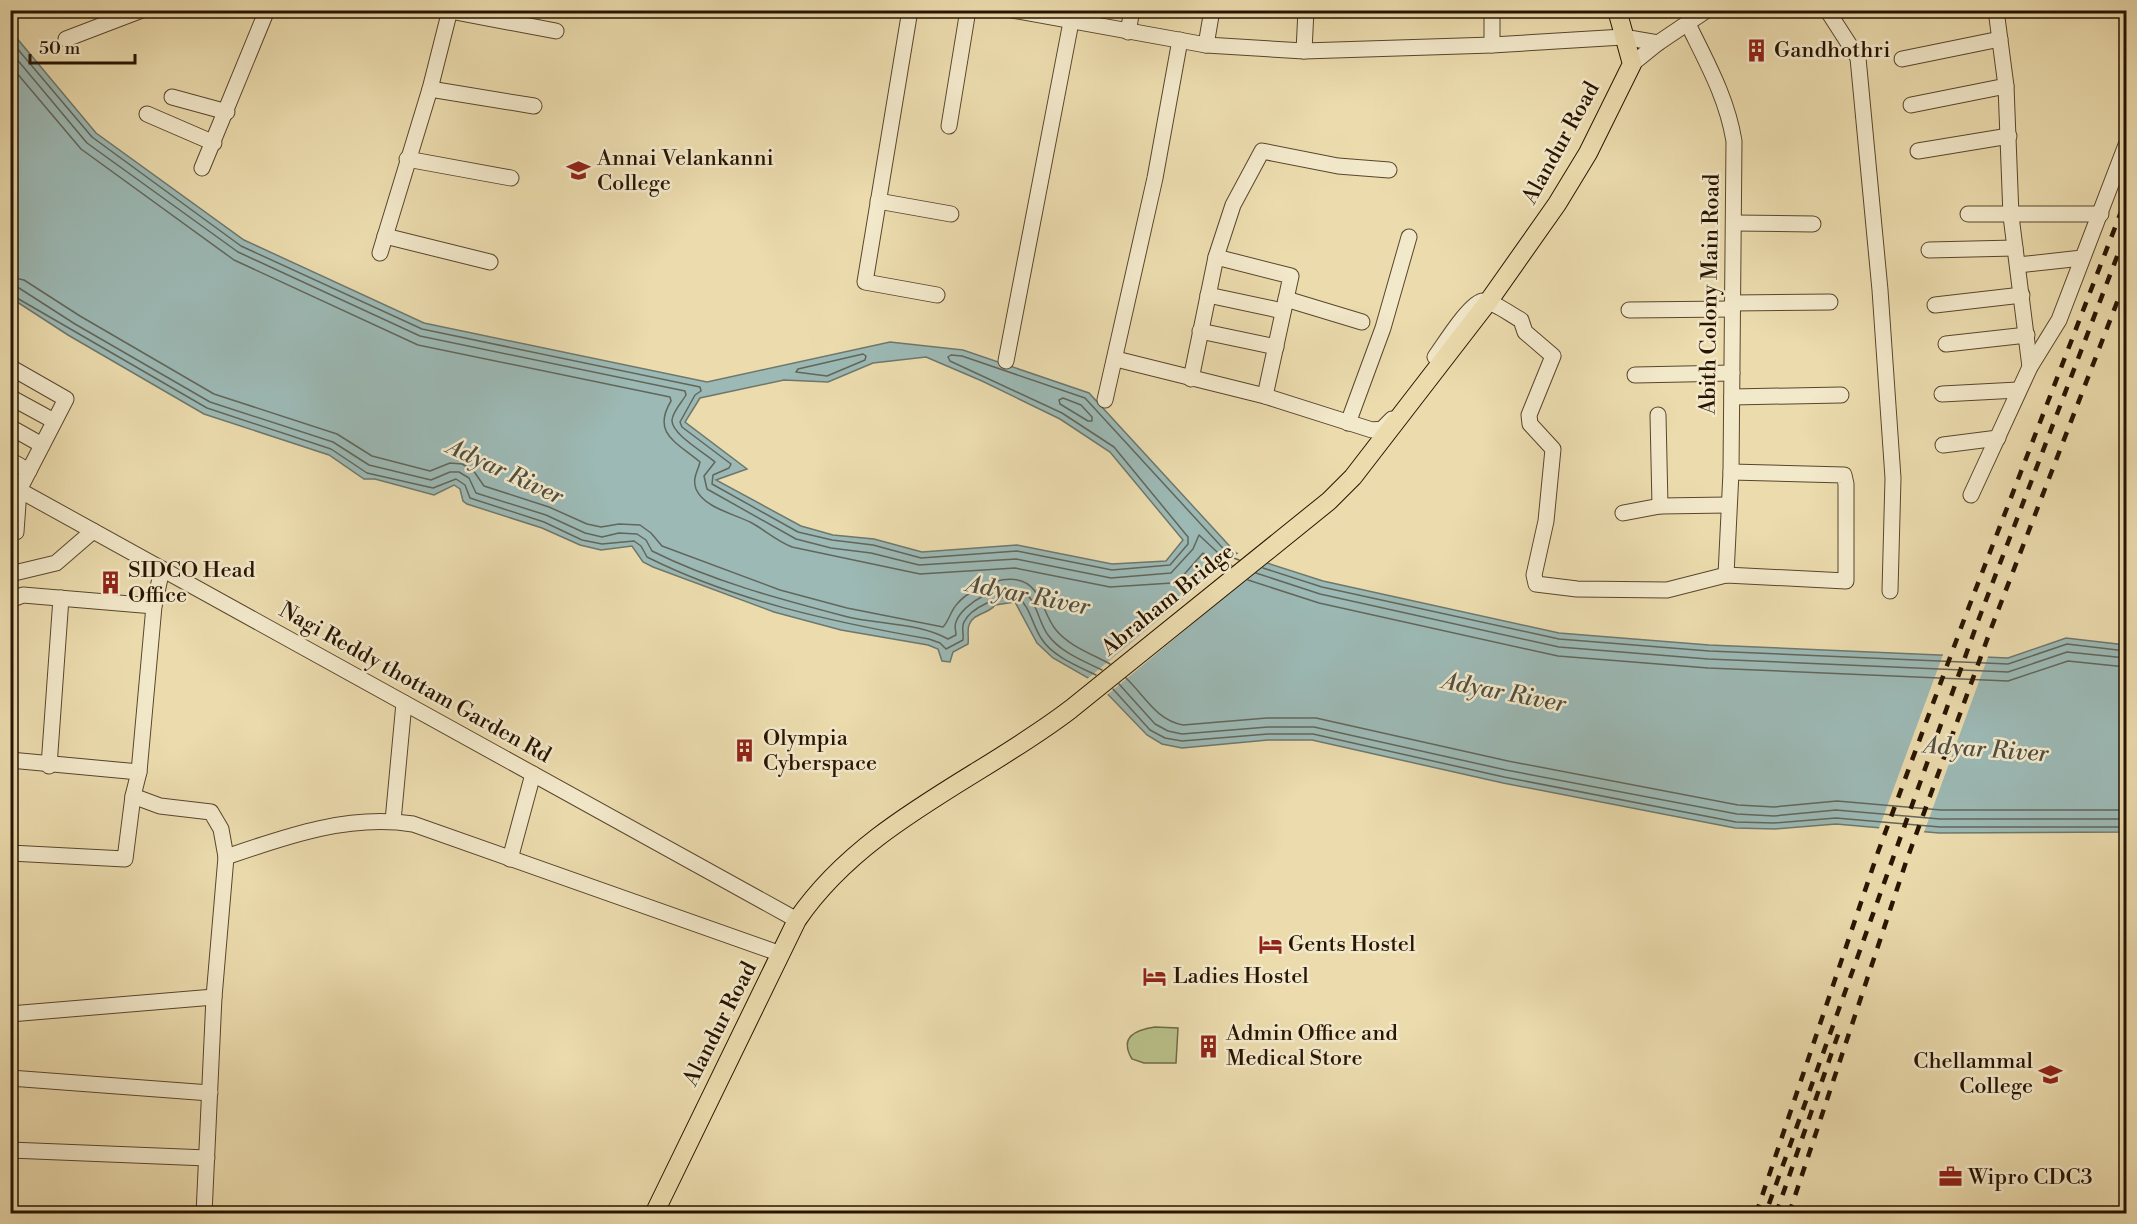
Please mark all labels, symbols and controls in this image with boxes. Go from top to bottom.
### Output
scale bar [30,27,135,65]
text: 50 m [39,37,81,60]
building icon: Gandhothri [1743,37,1769,63]
place label: Gandhothri [1774,37,1891,64]
street label: Alandur Road [1516,77,1606,210]
place label: Annai Velankanni College [596,145,774,197]
school or university icon: Annai Velankanni College [566,158,592,184]
street label: Abith Colony Main Road [1694,173,1726,416]
water label: Adyar River [439,431,569,512]
street label: Abraham Bridge [1095,538,1240,662]
place label: SIDCO Head Office [128,557,256,609]
water label: Adyar River [961,569,1093,623]
building icon: SIDCO Head Office [97,570,123,596]
street label: Nagi Reddy thottam Garden Rd [274,597,556,769]
water label: Adyar River [1437,666,1569,720]
place label: Olympia Cyberspace [763,725,877,777]
water label: Adyar River [1919,730,2050,769]
building icon: Olympia Cyberspace [732,738,758,764]
hotel icon: Gents Hostel [1257,931,1283,957]
place label: Gents Hostel [1288,931,1416,958]
street label: Alandur Road [677,957,763,1092]
hotel icon: Ladies Hostel [1142,963,1168,989]
place label: Ladies Hostel [1173,963,1309,990]
place label: Admin Office and Medical Store [1225,1020,1398,1072]
building icon: Admin Office and Medical Store [1195,1033,1221,1059]
place label: Chellammal College [1913,1048,2033,1100]
school or university icon: Chellammal College [2038,1061,2064,1087]
office icon: Wipro CDC3 [1937,1164,1963,1190]
place label: Wipro CDC3 [1967,1164,2093,1191]

